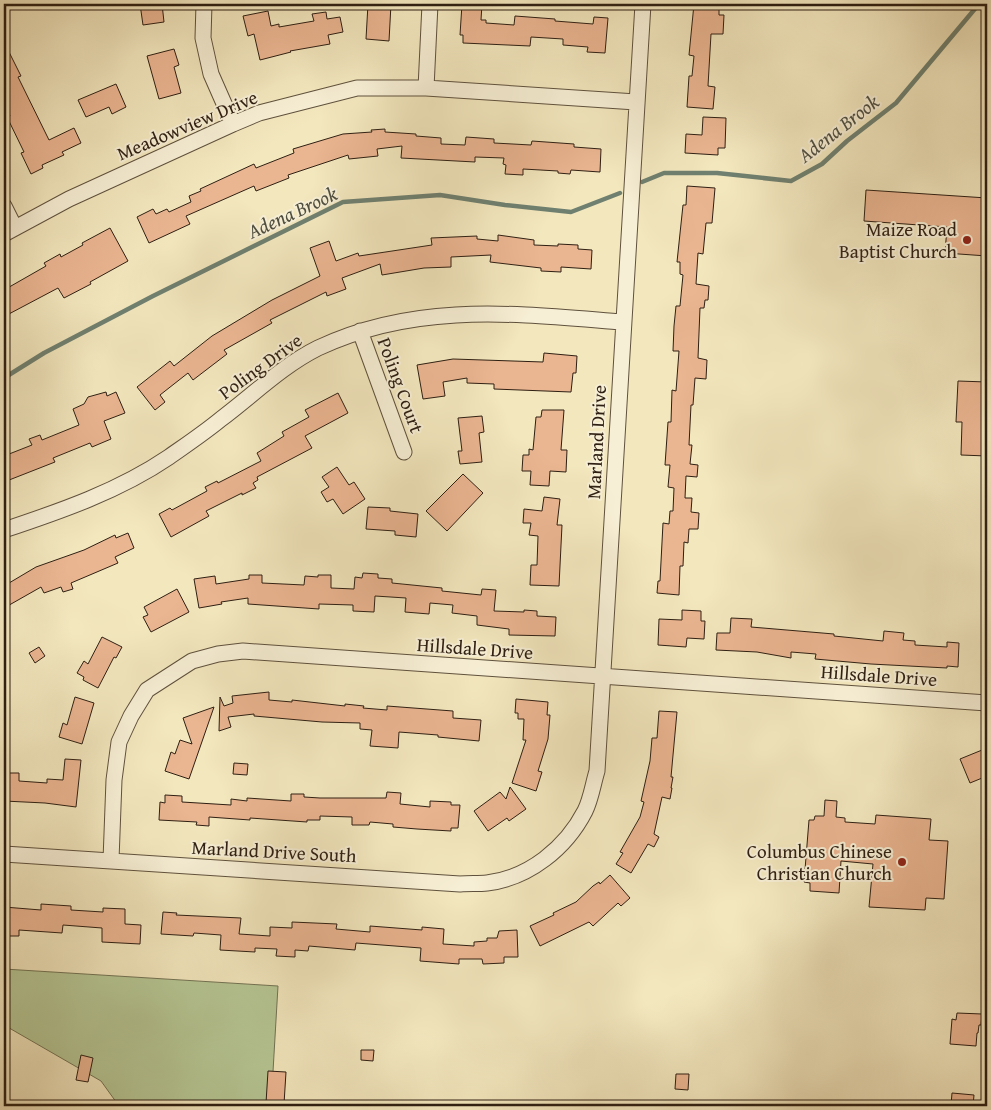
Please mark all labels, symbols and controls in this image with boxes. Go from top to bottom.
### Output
street label: Meadowview Drive [112,83,262,167]
water label: Adena Brook [790,86,885,170]
water label: Adena Brook [241,178,342,246]
place label: Maize Road Baptist Church [839,215,958,265]
marker: Maize Road Baptist Church [961,234,973,246]
street label: Poling Drive [212,326,308,406]
street label: Poling Court [371,333,431,437]
street label: Marland Drive [579,384,613,500]
street label: Hillsdale Drive [416,630,534,666]
street label: Hillsdale Drive [820,657,938,693]
street label: Marland Drive South [191,833,358,869]
place label: Columbus Chinese Christian Church [747,837,892,887]
marker: Columbus Chinese Christian Church [896,856,908,868]

